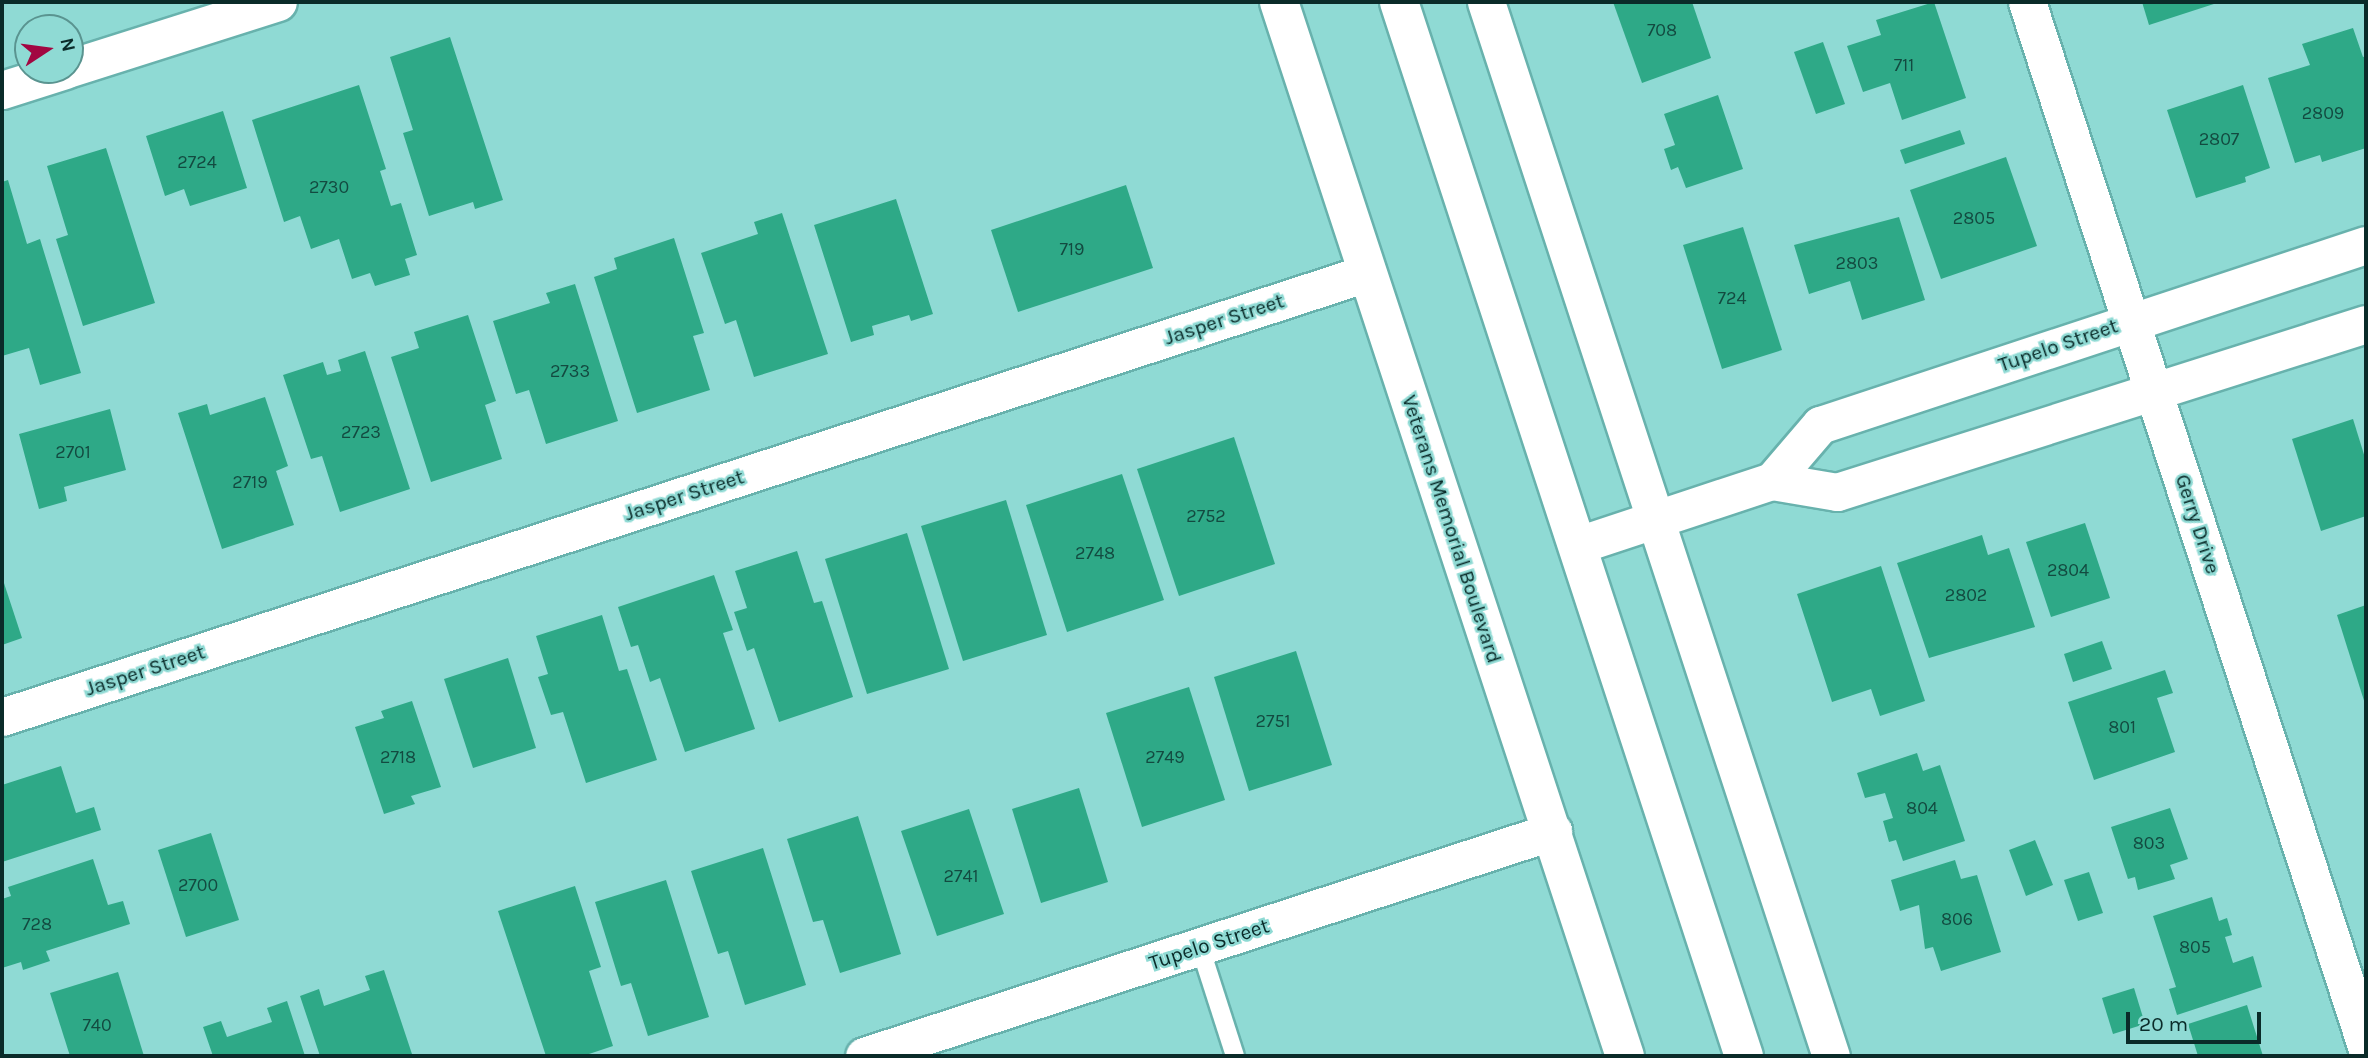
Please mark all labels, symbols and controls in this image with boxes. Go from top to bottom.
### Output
north arrow [14,14,84,84]
house number: 708 [1647,19,1677,41]
text: N [55,36,80,54]
house number: 711 [1894,54,1914,76]
house number: 2809 [2302,102,2344,124]
house number: 2807 [2199,128,2239,150]
house number: 2724 [177,151,217,173]
house number: 2730 [309,176,349,198]
house number: 2805 [1953,207,1995,229]
house number: 719 [1060,238,1084,260]
house number: 2803 [1836,252,1878,274]
house number: 724 [1718,287,1746,309]
street label: Jasper Street [1161,288,1287,350]
street label: Tupelo Street [1995,313,2121,377]
house number: 2733 [550,360,590,382]
street label: Veterans Memorial Boulevard [1397,392,1507,666]
house number: 2723 [341,421,381,443]
house number: 2701 [55,441,91,463]
street label: Jasper Street [621,464,747,526]
house number: 2719 [232,471,268,493]
street label: Gerry Drive [2170,471,2226,577]
house number: 2752 [1186,505,1226,527]
house number: 2748 [1075,542,1115,564]
house number: 2804 [2047,559,2089,581]
house number: 2802 [1945,584,1987,606]
street label: Jasper Street [82,639,208,701]
house number: 2751 [1256,710,1290,732]
house number: 801 [2108,716,2136,738]
house number: 2718 [380,746,416,768]
house number: 2749 [1145,746,1185,768]
house number: 804 [1906,797,1938,819]
house number: 803 [2133,832,2165,854]
house number: 2741 [944,865,978,887]
house number: 2700 [178,874,218,896]
house number: 806 [1941,908,1973,930]
house number: 728 [22,913,52,935]
street label: Tupelo Street [1146,913,1272,975]
house number: 805 [2179,936,2211,958]
scale bar [2130,998,2265,1042]
text: 20 m [2139,1012,2188,1036]
house number: 740 [82,1014,112,1036]

